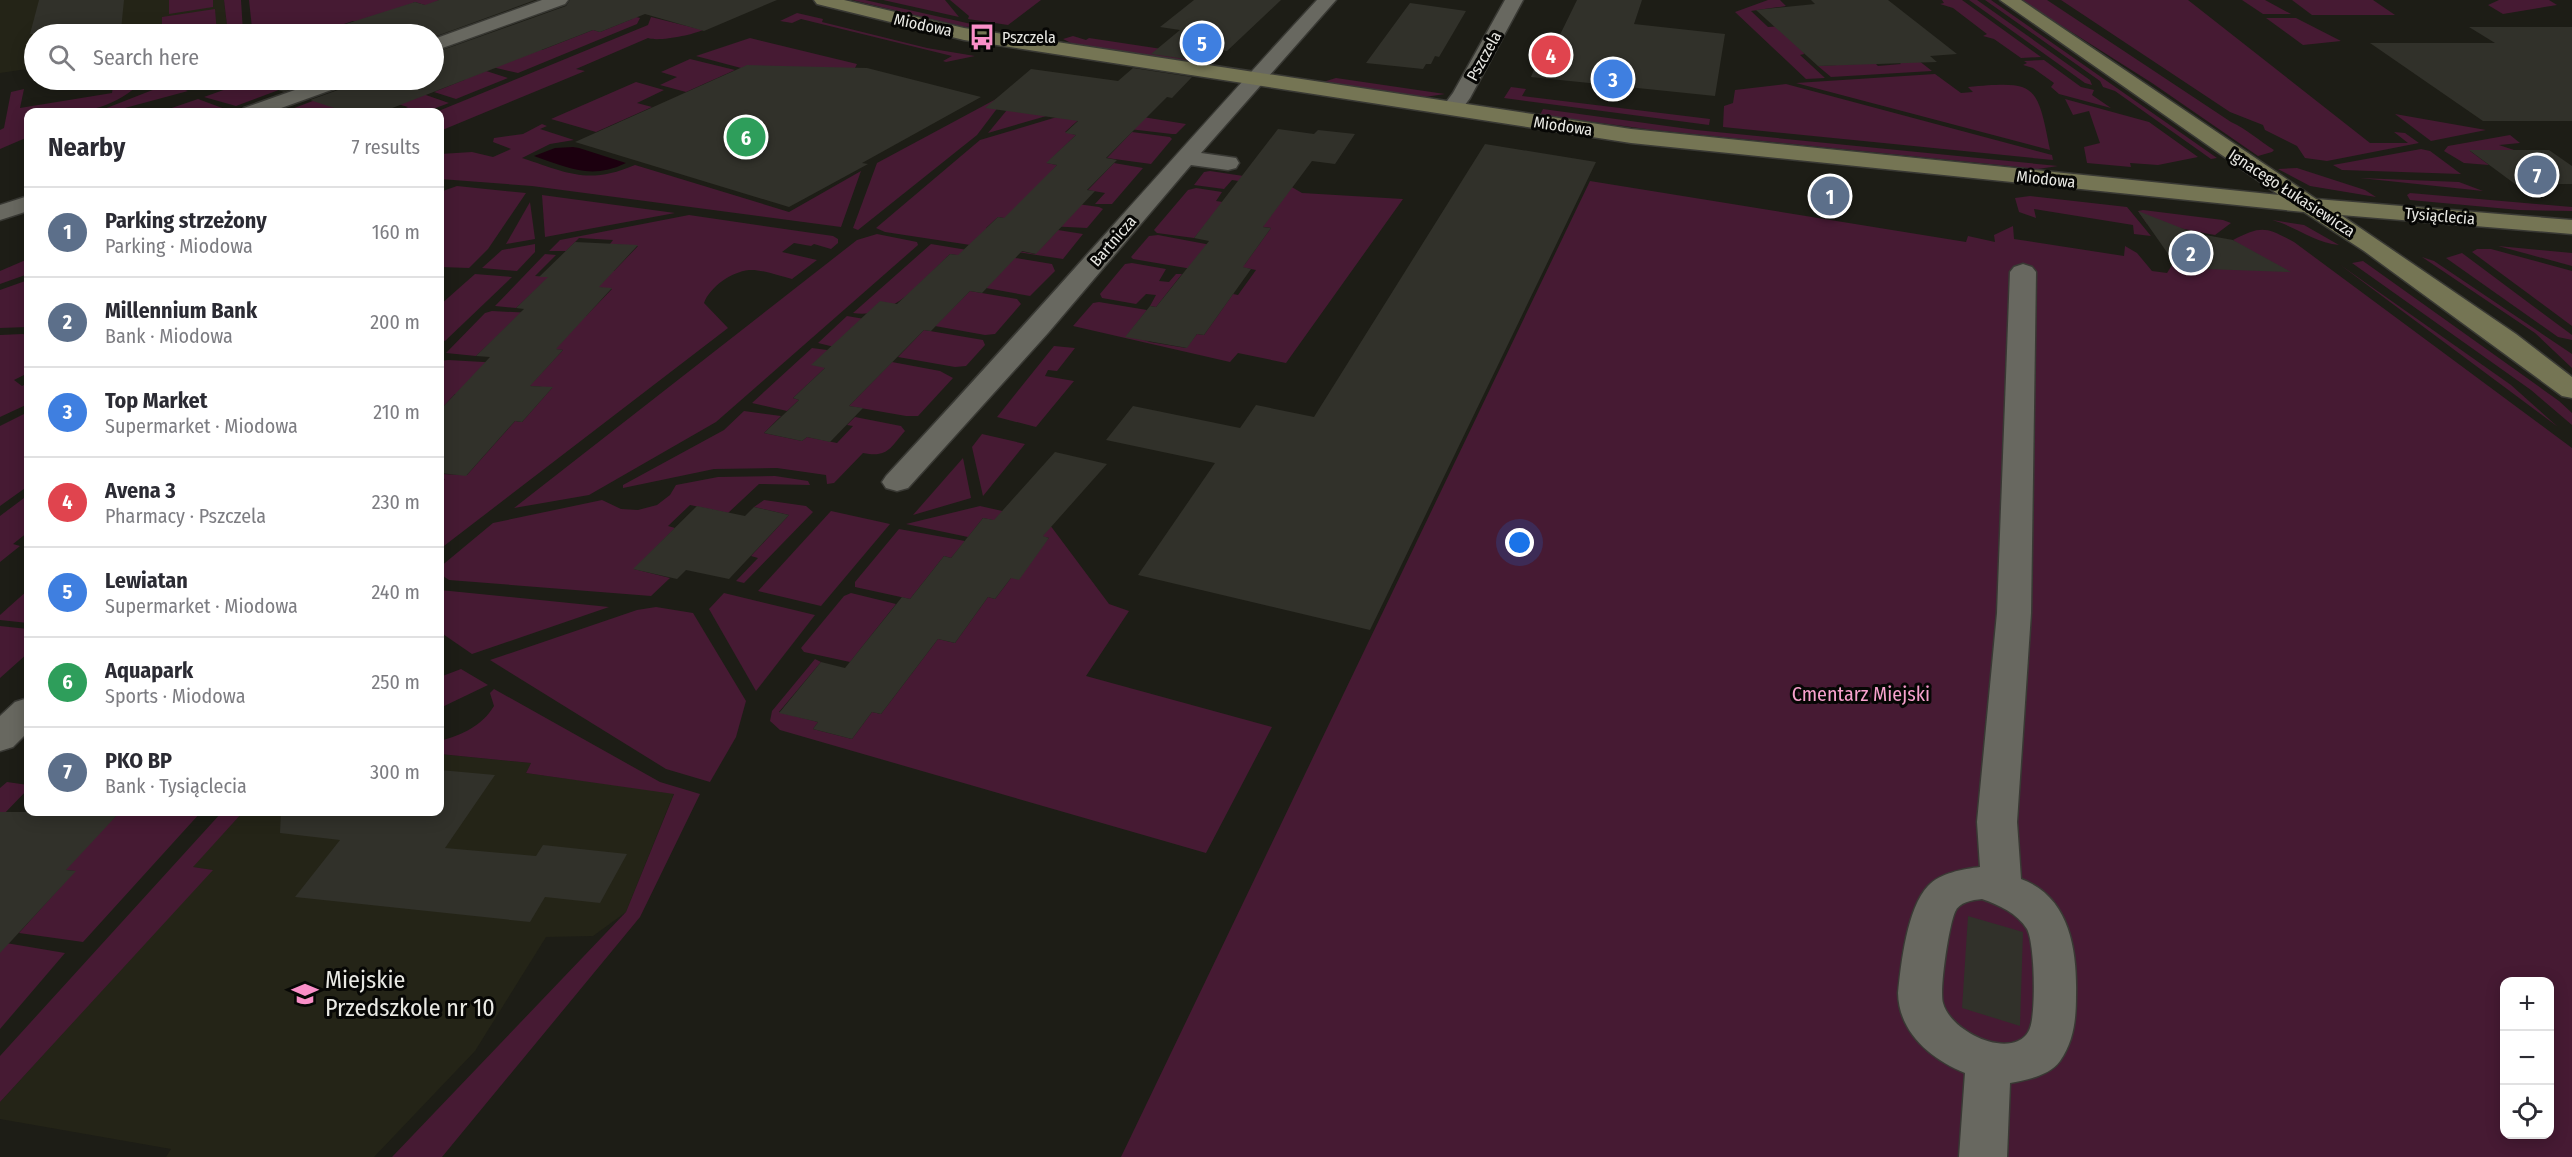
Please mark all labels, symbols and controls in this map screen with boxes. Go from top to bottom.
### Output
street label: Miodowa [892,10,954,40]
pin: 5 [1182,20,1222,66]
bus stop icon: Pszczela [967,22,997,52]
search box [24,24,444,90]
place label: Pszczela [1002,28,1056,47]
street label: Pszczela [1463,28,1505,84]
pin: 4 [1532,32,1570,78]
icon: search [45,41,78,74]
text: Search here [93,44,199,71]
pin: 3 [1594,56,1632,101]
street label: Miodowa [1532,112,1594,140]
pin: 6 [726,114,766,160]
text: Nearby [48,132,125,163]
text: 7 results [352,135,420,159]
street label: Ignacego Łukasiewicza [2225,145,2359,241]
pin: 7 [2518,152,2556,198]
street label: Miodowa [2016,166,2076,192]
pin: 1 [1810,174,1850,218]
street label: Tysiąclecia [2404,203,2476,230]
text: Parking strzeżony [105,207,267,234]
street label: Bartnicza [1086,212,1140,270]
text: 1 [63,220,72,244]
text: 160 m [372,220,420,244]
pin: 2 [2172,230,2210,276]
text: Parking · Miodowa [105,234,253,258]
text: Millennium Bank [105,297,257,324]
text: 2 [63,310,72,334]
text: 200 m [370,310,420,334]
text: Bank · Miodowa [105,324,233,348]
text: Top Market [105,387,207,414]
text: 3 [63,400,72,424]
text: 210 m [373,400,420,424]
text: Supermarket · Miodowa [105,414,298,438]
text: Avena 3 [105,477,176,504]
text: 4 [62,490,73,514]
text: 230 m [372,490,420,514]
text: Pharmacy · Pszczela [105,504,266,528]
your location [1505,528,1534,557]
text: Lewiatan [105,567,188,594]
text: 5 [63,580,72,604]
text: 240 m [371,580,420,604]
text: Supermarket · Miodowa [105,594,298,618]
text: Aquapark [105,657,193,684]
text: 6 [62,670,73,694]
text: 250 m [372,670,420,694]
park label: Cmentarz Miejski [1792,682,1930,706]
text: Sports · Miodowa [105,684,245,708]
text: PKO BP [105,747,172,774]
text: 7 [63,760,72,784]
text: 300 m [370,760,420,784]
text: Bank · Tysiąclecia [105,774,247,798]
place label: Miejskie Przedszkole nr 10 [325,966,495,1022]
map controls [2500,977,2554,1139]
button: + [2500,977,2554,1031]
school or university icon: Miejskie Przedszkole nr 10 [290,979,320,1009]
button: − [2500,1031,2554,1085]
button: locate [2500,1085,2554,1139]

